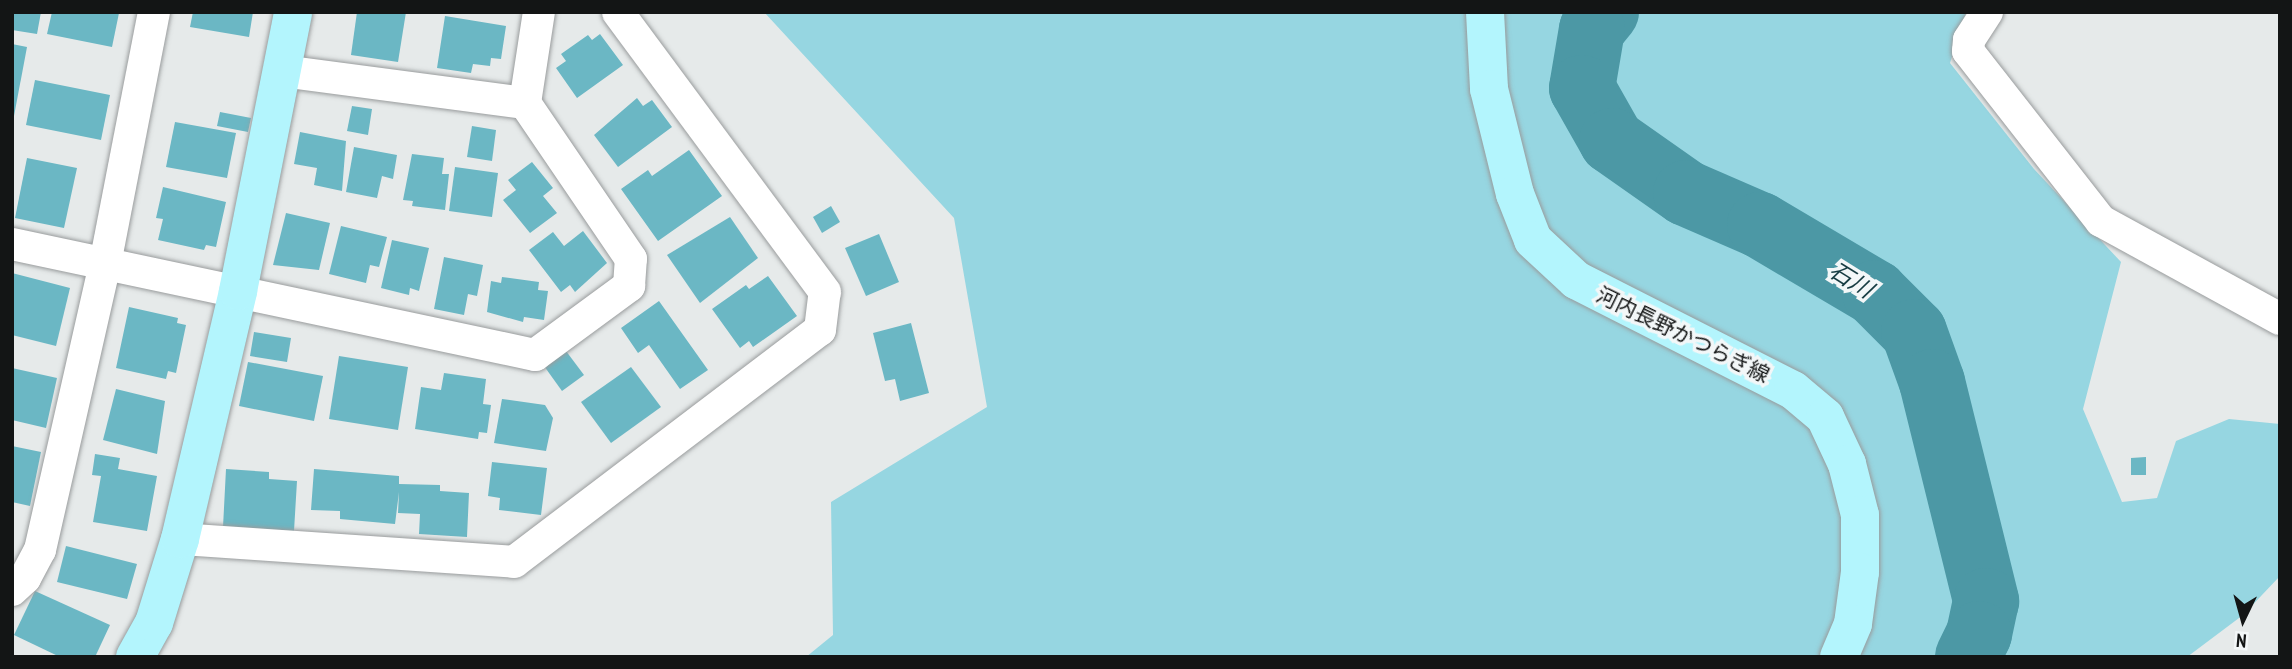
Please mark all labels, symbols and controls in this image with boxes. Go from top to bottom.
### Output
water label: 石川 [1824,256,1878,304]
street label: 河内長野かつらぎ線 [1593,282,1773,388]
north arrow [2208,585,2278,655]
text: N [2235,629,2247,653]

